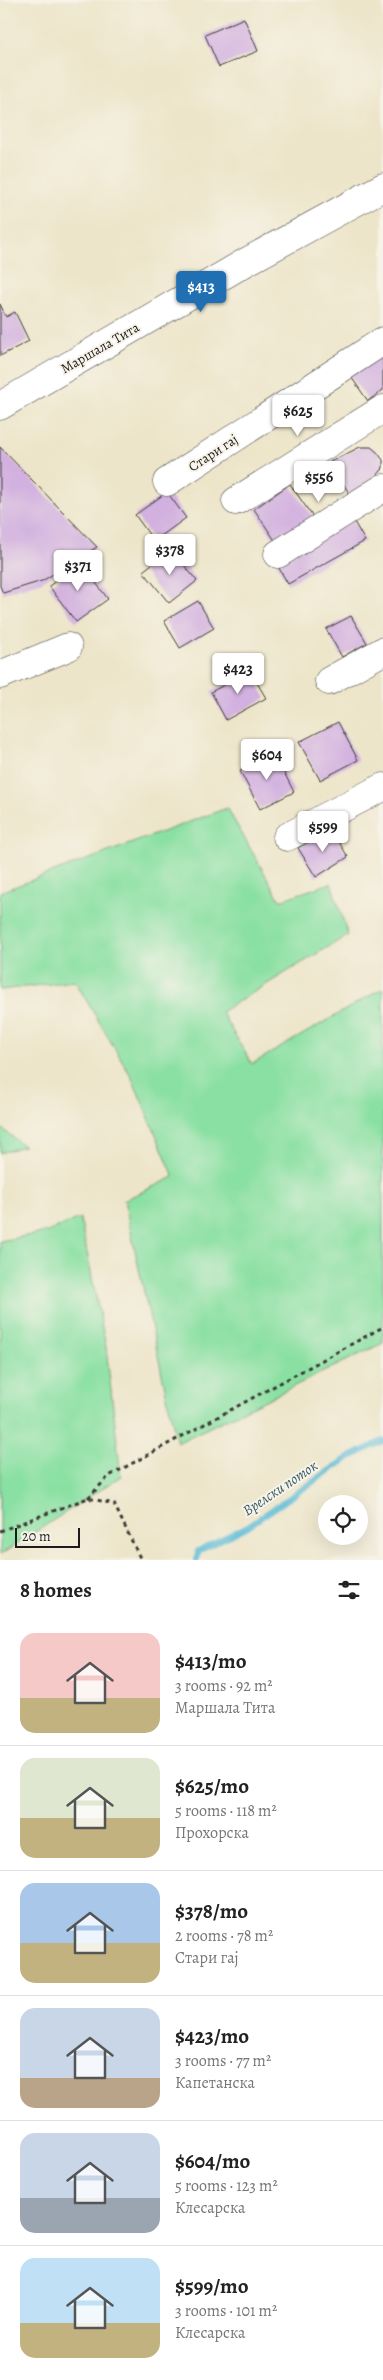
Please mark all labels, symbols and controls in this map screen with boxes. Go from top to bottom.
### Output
pin: $413 [171,270,231,313]
text: $413 [187,276,215,298]
street label: Маршала Тита [57,318,143,378]
pin: $625 [268,394,328,437]
text: $625 [283,400,313,422]
street label: Стари гај [185,430,241,476]
pin: $556 [289,460,349,503]
text: $556 [305,466,333,488]
pin: $378 [140,534,200,576]
text: $378 [156,539,184,561]
pin: $371 [48,550,108,592]
text: $371 [65,555,91,577]
pin: $423 [208,652,268,695]
text: $423 [223,658,253,680]
pin: $604 [237,738,297,781]
text: $604 [252,744,282,766]
pin: $599 [293,810,353,853]
text: $599 [308,816,338,838]
water label: Врелски поток [239,1455,322,1520]
map controls [318,1495,368,1545]
button: locate [318,1495,368,1545]
scale bar [15,1525,80,1548]
text: 20 m [22,1527,51,1546]
text: 8 homes [20,1576,92,1604]
icon: filters [335,1576,363,1604]
text: $413/mo [175,1647,247,1675]
icon: home [60,1653,120,1713]
text: 3 rooms · 92 m² [175,1675,273,1697]
text: Маршала Тита [175,1697,275,1719]
text: $625/mo [175,1772,249,1800]
icon: home [60,1778,120,1838]
text: 5 rooms · 118 m² [175,1800,277,1822]
text: Прохорска [175,1822,249,1844]
text: $378/mo [175,1897,248,1925]
icon: home [60,1903,120,1963]
text: 2 rooms · 78 m² [175,1925,273,1947]
text: Стари гај [175,1947,239,1969]
text: $423/mo [175,2022,249,2050]
icon: home [60,2028,120,2088]
text: 3 rooms · 77 m² [175,2050,271,2072]
text: Капетанска [175,2072,255,2094]
text: $604/mo [175,2147,250,2175]
icon: home [60,2153,120,2213]
text: 5 rooms · 123 m² [175,2175,278,2197]
text: Клесарска [175,2197,245,2219]
text: $599/mo [175,2272,249,2300]
icon: home [60,2278,120,2338]
text: 3 rooms · 101 m² [175,2300,277,2322]
text: Клесарска [175,2322,245,2344]

